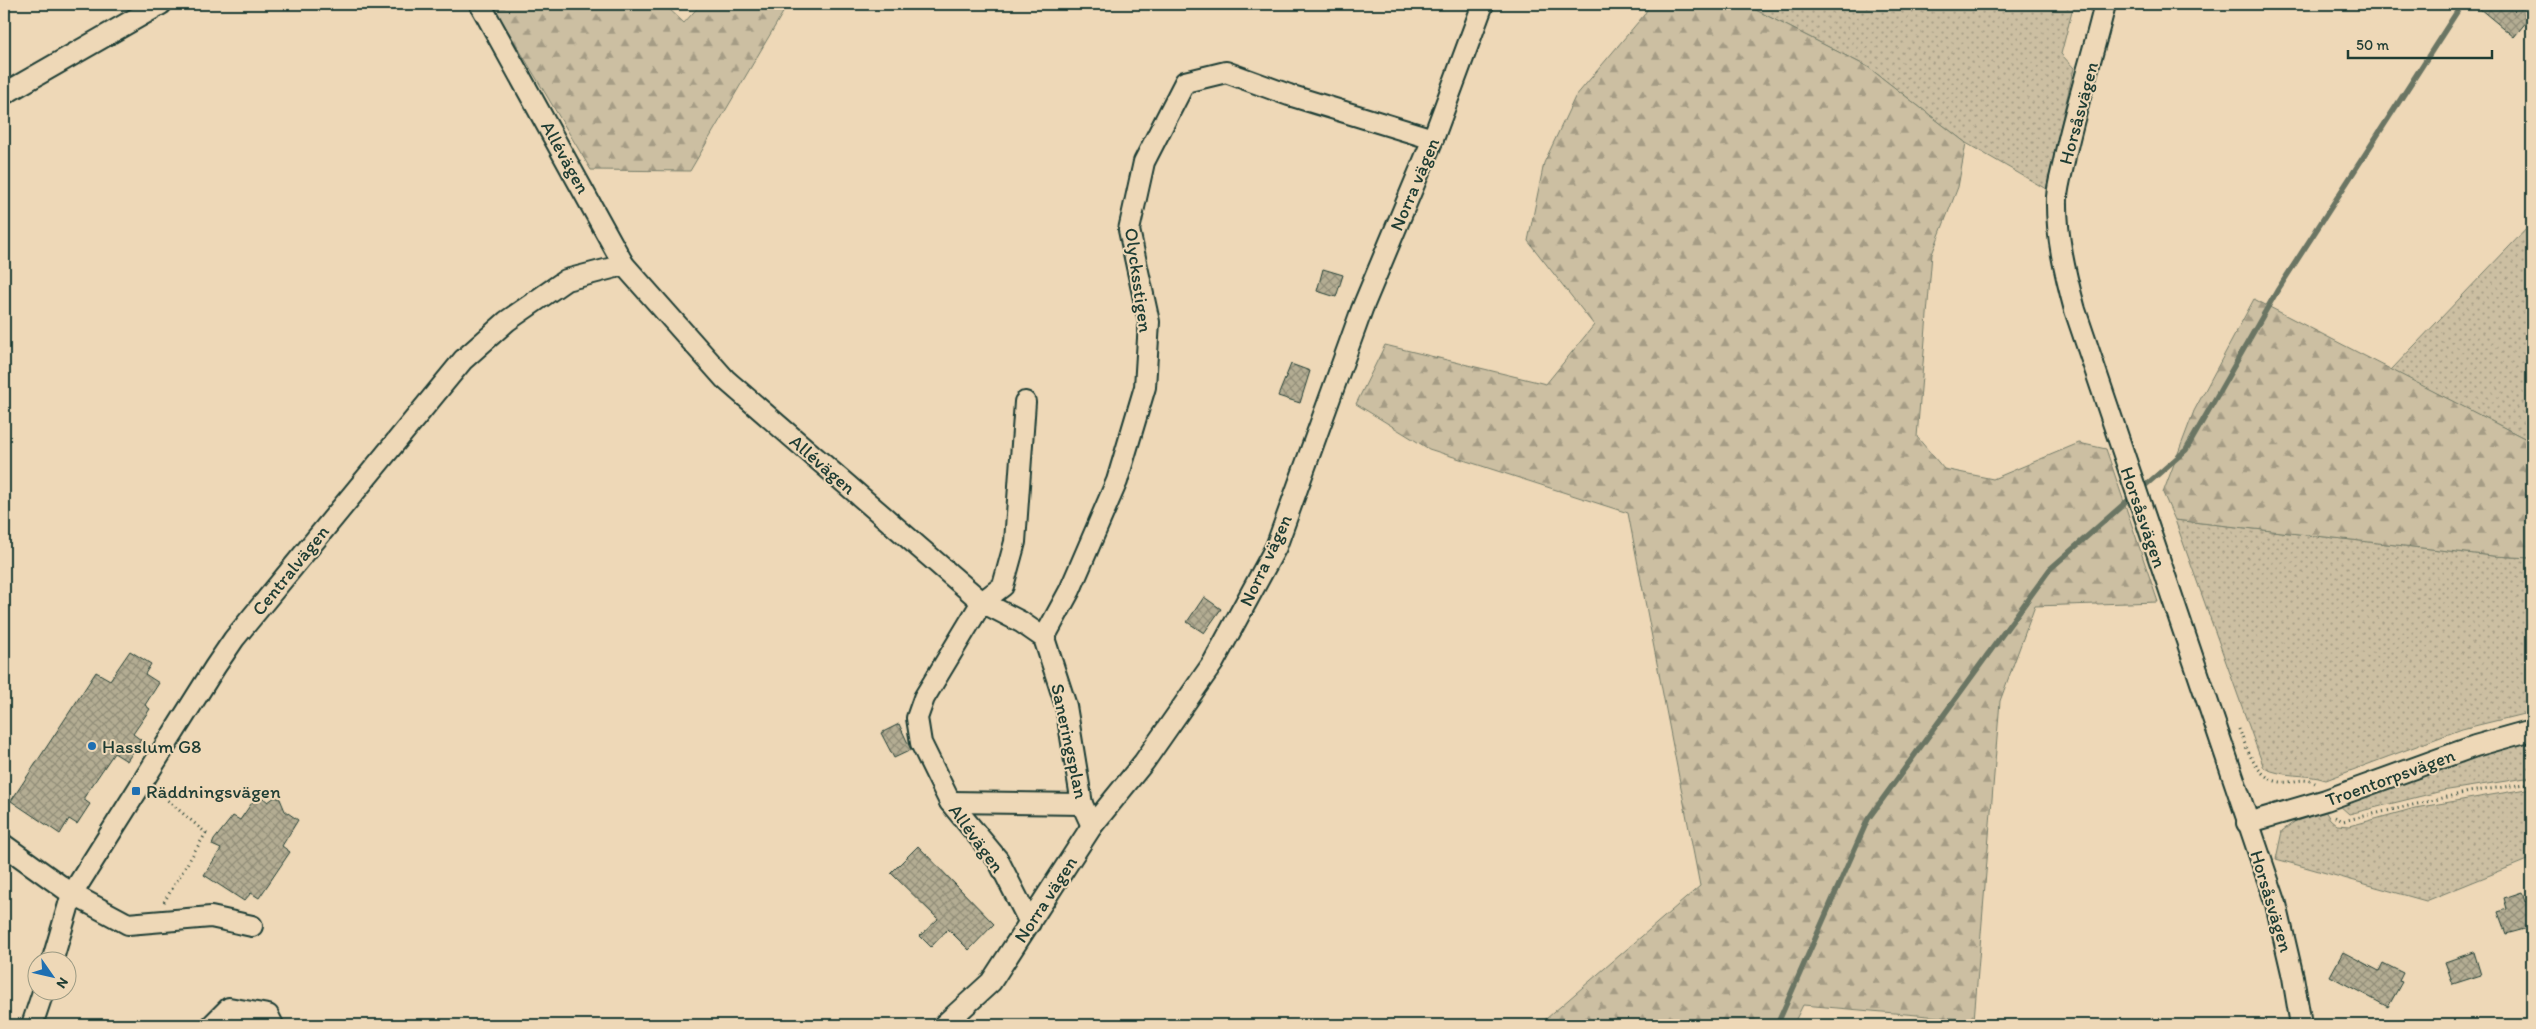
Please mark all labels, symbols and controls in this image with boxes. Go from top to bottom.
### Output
scale bar [2348,28,2492,60]
text: 50 m [2356,36,2389,54]
street label: Horsåsvägen [2054,59,2103,167]
street label: Allévägen [536,117,595,198]
street label: Norra vägen [1385,134,1444,234]
street label: Olycksstigen [1120,226,1157,334]
street label: Allévägen [785,430,860,499]
street label: Horsåsvägen [2115,464,2172,571]
street label: Norra vägen [1234,511,1297,610]
street label: Centralvägen [247,520,334,620]
street label: Saneringsplan [1046,682,1093,801]
place label: Hasslum G8 [102,735,201,758]
marker: Hasslum G8 [86,740,98,752]
street label: Troentorpsvägen [2322,743,2458,812]
place label: Räddningsvägen [146,780,281,803]
marker: Räddningsvägen [130,785,142,797]
street label: Allévägen [944,799,1009,877]
street label: Horsåsvägen [2245,847,2298,955]
street label: Norra vägen [1009,852,1082,947]
north arrow [28,952,78,1002]
text: N [53,974,72,992]

